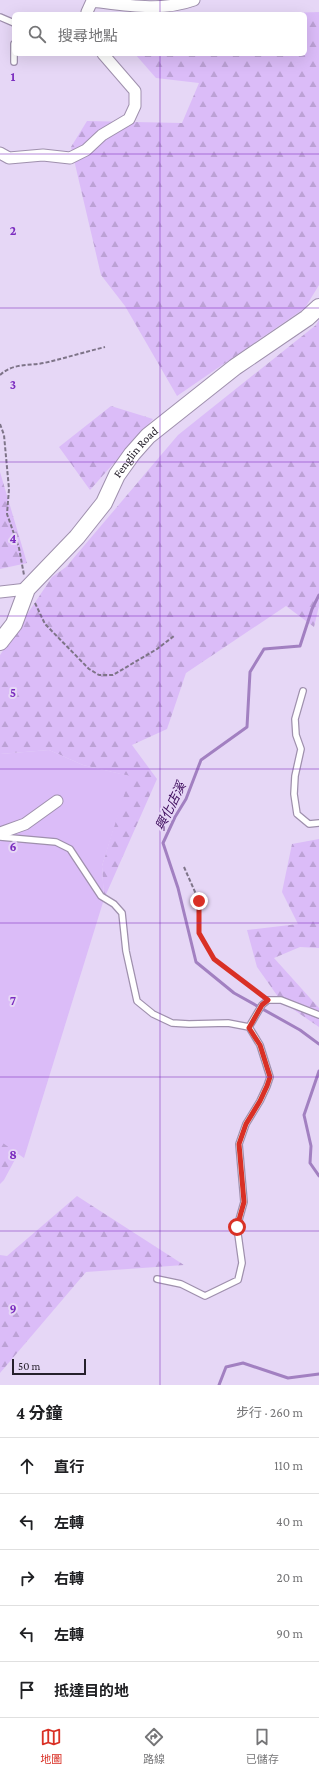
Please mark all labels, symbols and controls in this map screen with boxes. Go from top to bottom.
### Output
search box [12,12,307,56]
icon: search [26,23,48,45]
text: 搜尋地點 [58,28,118,44]
text: 1 [11,69,16,84]
text: 2 [10,223,17,238]
text: 3 [10,377,16,392]
street label: Fenglin Road [110,423,161,481]
text: 4 [9,531,17,546]
text: 5 [10,685,16,700]
water label: 興化店溪 [152,778,189,833]
text: 6 [9,839,17,854]
route end [190,892,208,910]
text: 7 [10,993,16,1008]
text: 8 [9,1147,17,1162]
route start [228,1218,246,1236]
text: 9 [9,1301,17,1316]
scale bar [12,1357,86,1376]
text: 50 m [18,1360,40,1372]
text: 4 分鐘 [16,1404,62,1423]
text: 步行 · 260 m [236,1405,303,1420]
icon: ahead [16,1455,38,1477]
text: 110 m [274,1458,303,1473]
text: 直行 [54,1459,84,1475]
icon: left [16,1511,38,1533]
text: 40 m [276,1514,303,1529]
text: 左轉 [54,1515,84,1531]
icon: right [16,1567,38,1589]
text: 20 m [277,1570,303,1585]
text: 右轉 [54,1571,84,1587]
icon: left [16,1623,38,1645]
text: 90 m [276,1626,303,1641]
text: 左轉 [54,1627,84,1643]
icon: arrive [16,1679,38,1701]
text: 抵達目的地 [54,1683,129,1699]
tab: 地圖 [40,1726,62,1766]
tab: 路線 [143,1726,165,1766]
tab: 已儲存 [246,1726,279,1766]

